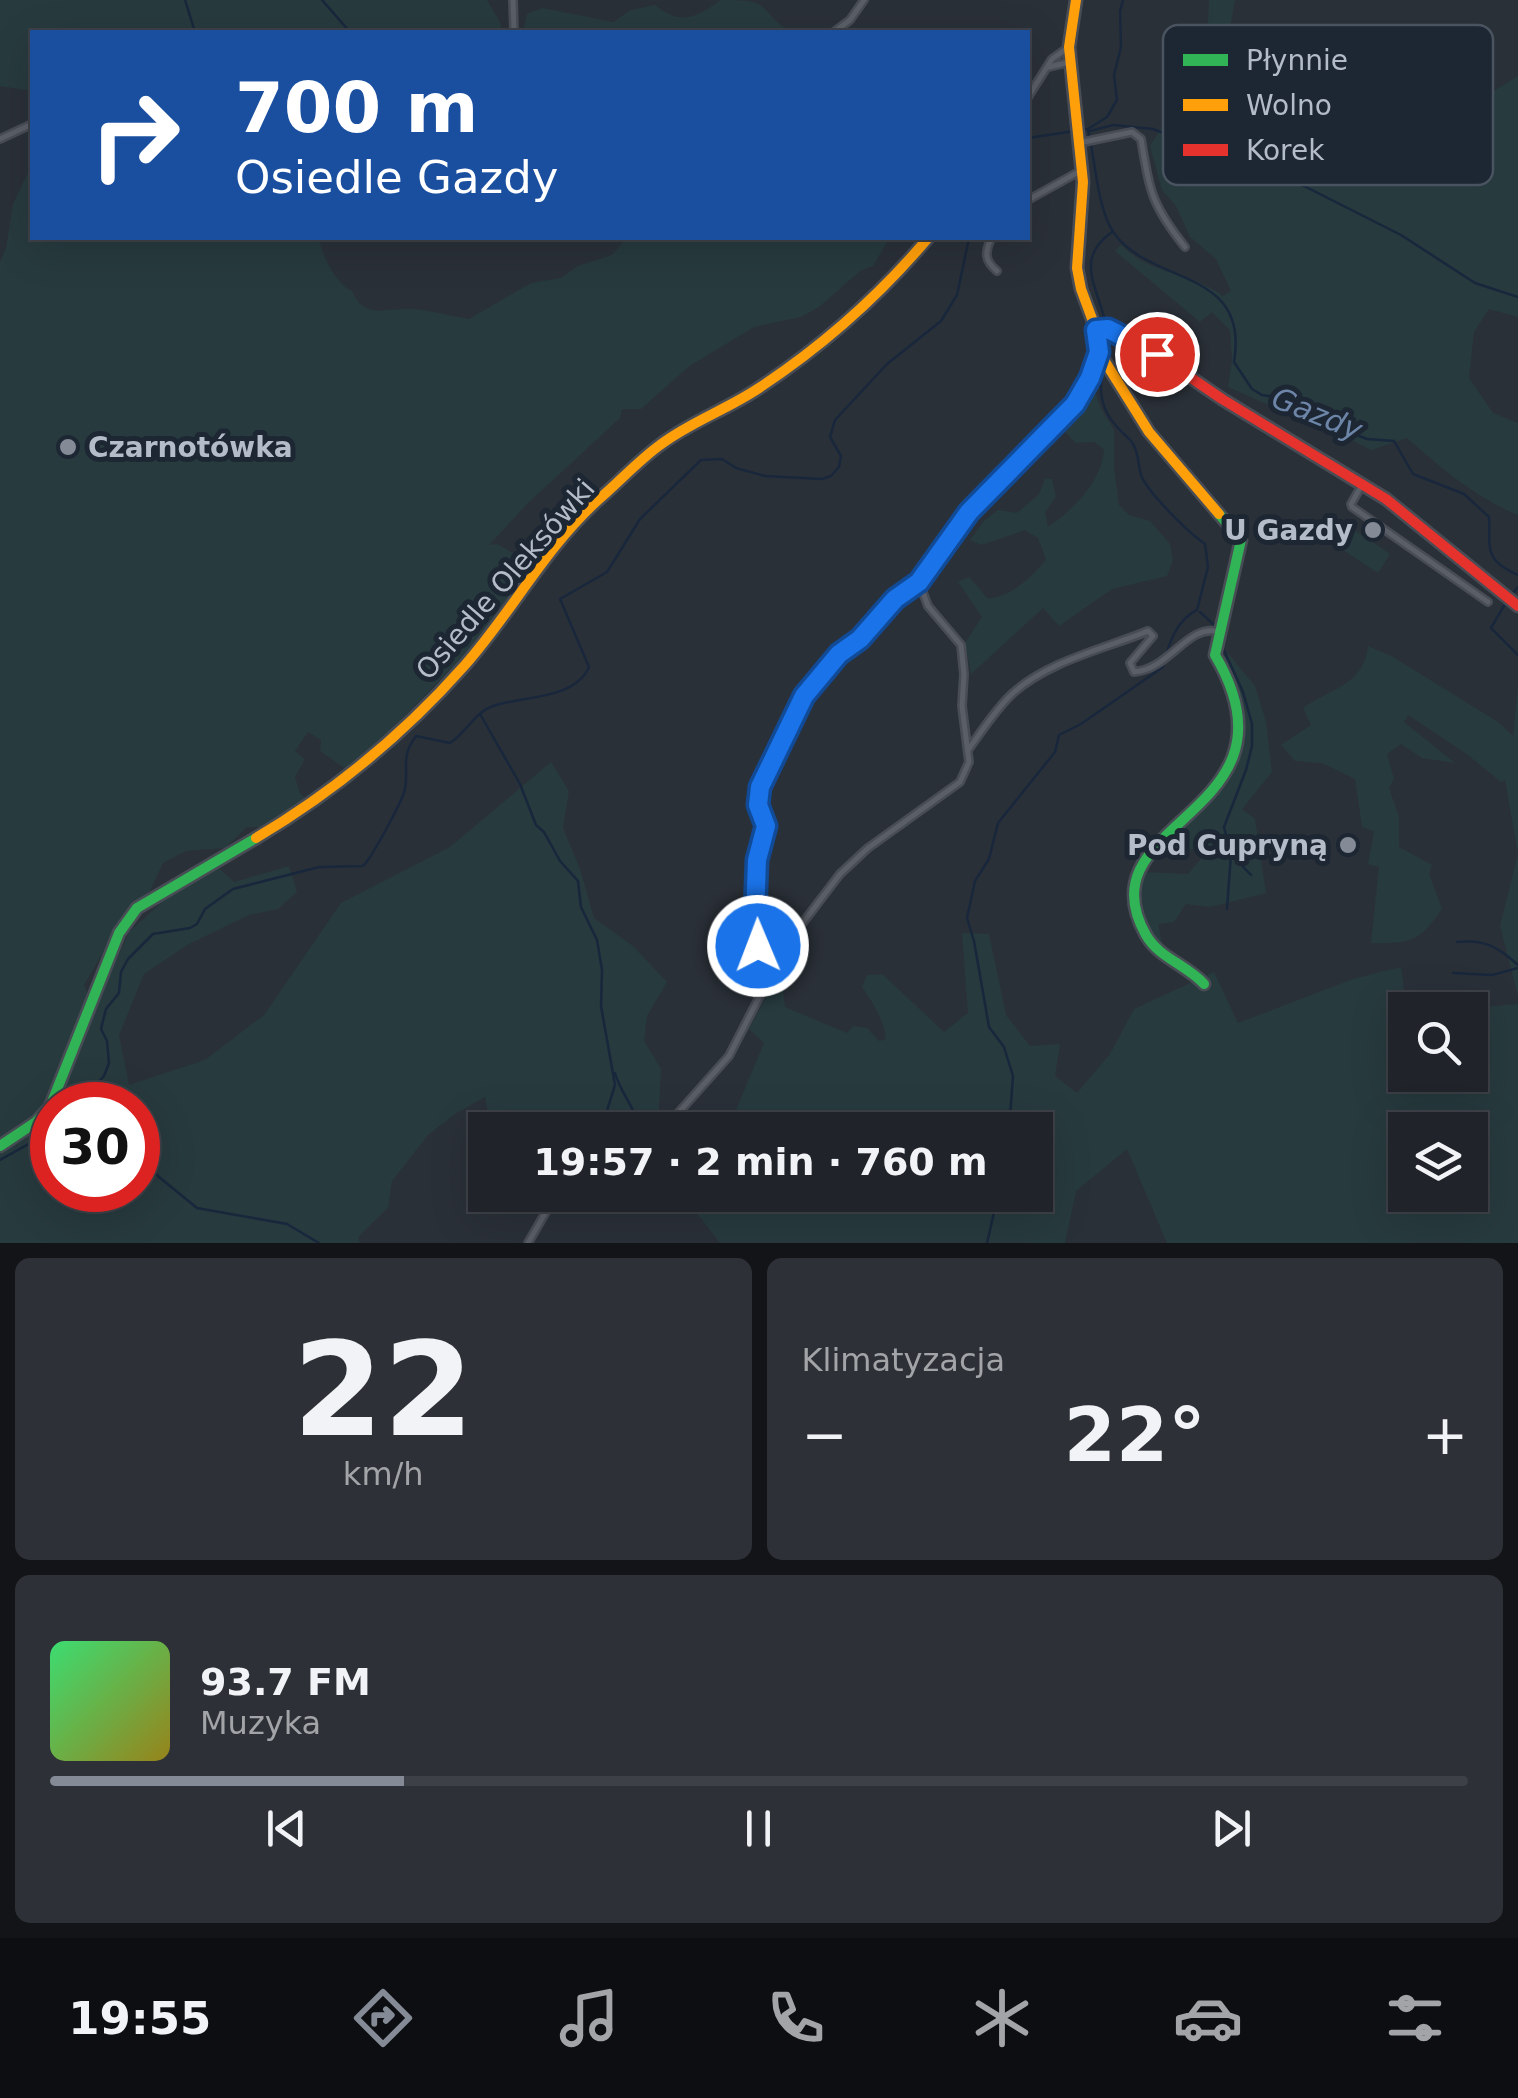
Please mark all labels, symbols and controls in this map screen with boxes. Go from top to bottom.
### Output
legend [1163,25,1493,185]
text: Płynnie [1246,44,1348,77]
text: 700 m [235,67,478,149]
icon: right [70,70,200,200]
text: Wolno [1246,89,1332,122]
text: Korek [1246,134,1325,167]
text: Osiedle Gazdy [235,151,558,204]
pin [1115,312,1200,397]
icon: arrive [1130,327,1185,382]
water label: Gazdy [1267,380,1369,448]
place label: Czarnotówka [88,431,293,464]
marker: Czarnotówka [57,436,79,458]
street label: Osiedle Oleksówki [409,472,602,686]
place label: U Gazdy [1224,514,1353,547]
marker: U Gazdy [1362,519,1384,541]
place label: Pod Cupryną [1127,829,1328,862]
marker: Pod Cupryną [1337,834,1359,856]
position arrow [706,894,810,998]
map controls [1388,992,1488,1212]
button: search [1388,992,1488,1092]
speed limit sign: 30 [30,1082,160,1212]
button: layers [1388,1112,1488,1212]
text: 19:57 · 2 min · 760 m [533,1140,988,1184]
text: 22 [293,1314,474,1466]
text: Klimatyzacja [802,1341,1005,1379]
text: 22° [1064,1391,1206,1479]
text: − [802,1403,848,1467]
text: + [1422,1403,1468,1467]
text: km/h [343,1455,424,1493]
text: 93.7 FM [200,1660,371,1704]
text: Muzyka [200,1704,321,1742]
icon: previous [259,1801,314,1856]
icon: pause [731,1801,786,1856]
icon: next [1204,1801,1259,1856]
icon: directions [348,1983,418,2053]
icon: music [554,1983,624,2053]
icon: phone [761,1983,831,2053]
icon: climate [967,1983,1037,2053]
icon: car [1173,1983,1243,2053]
icon: filters [1380,1983,1450,2053]
text: 19:55 [68,1992,211,2045]

